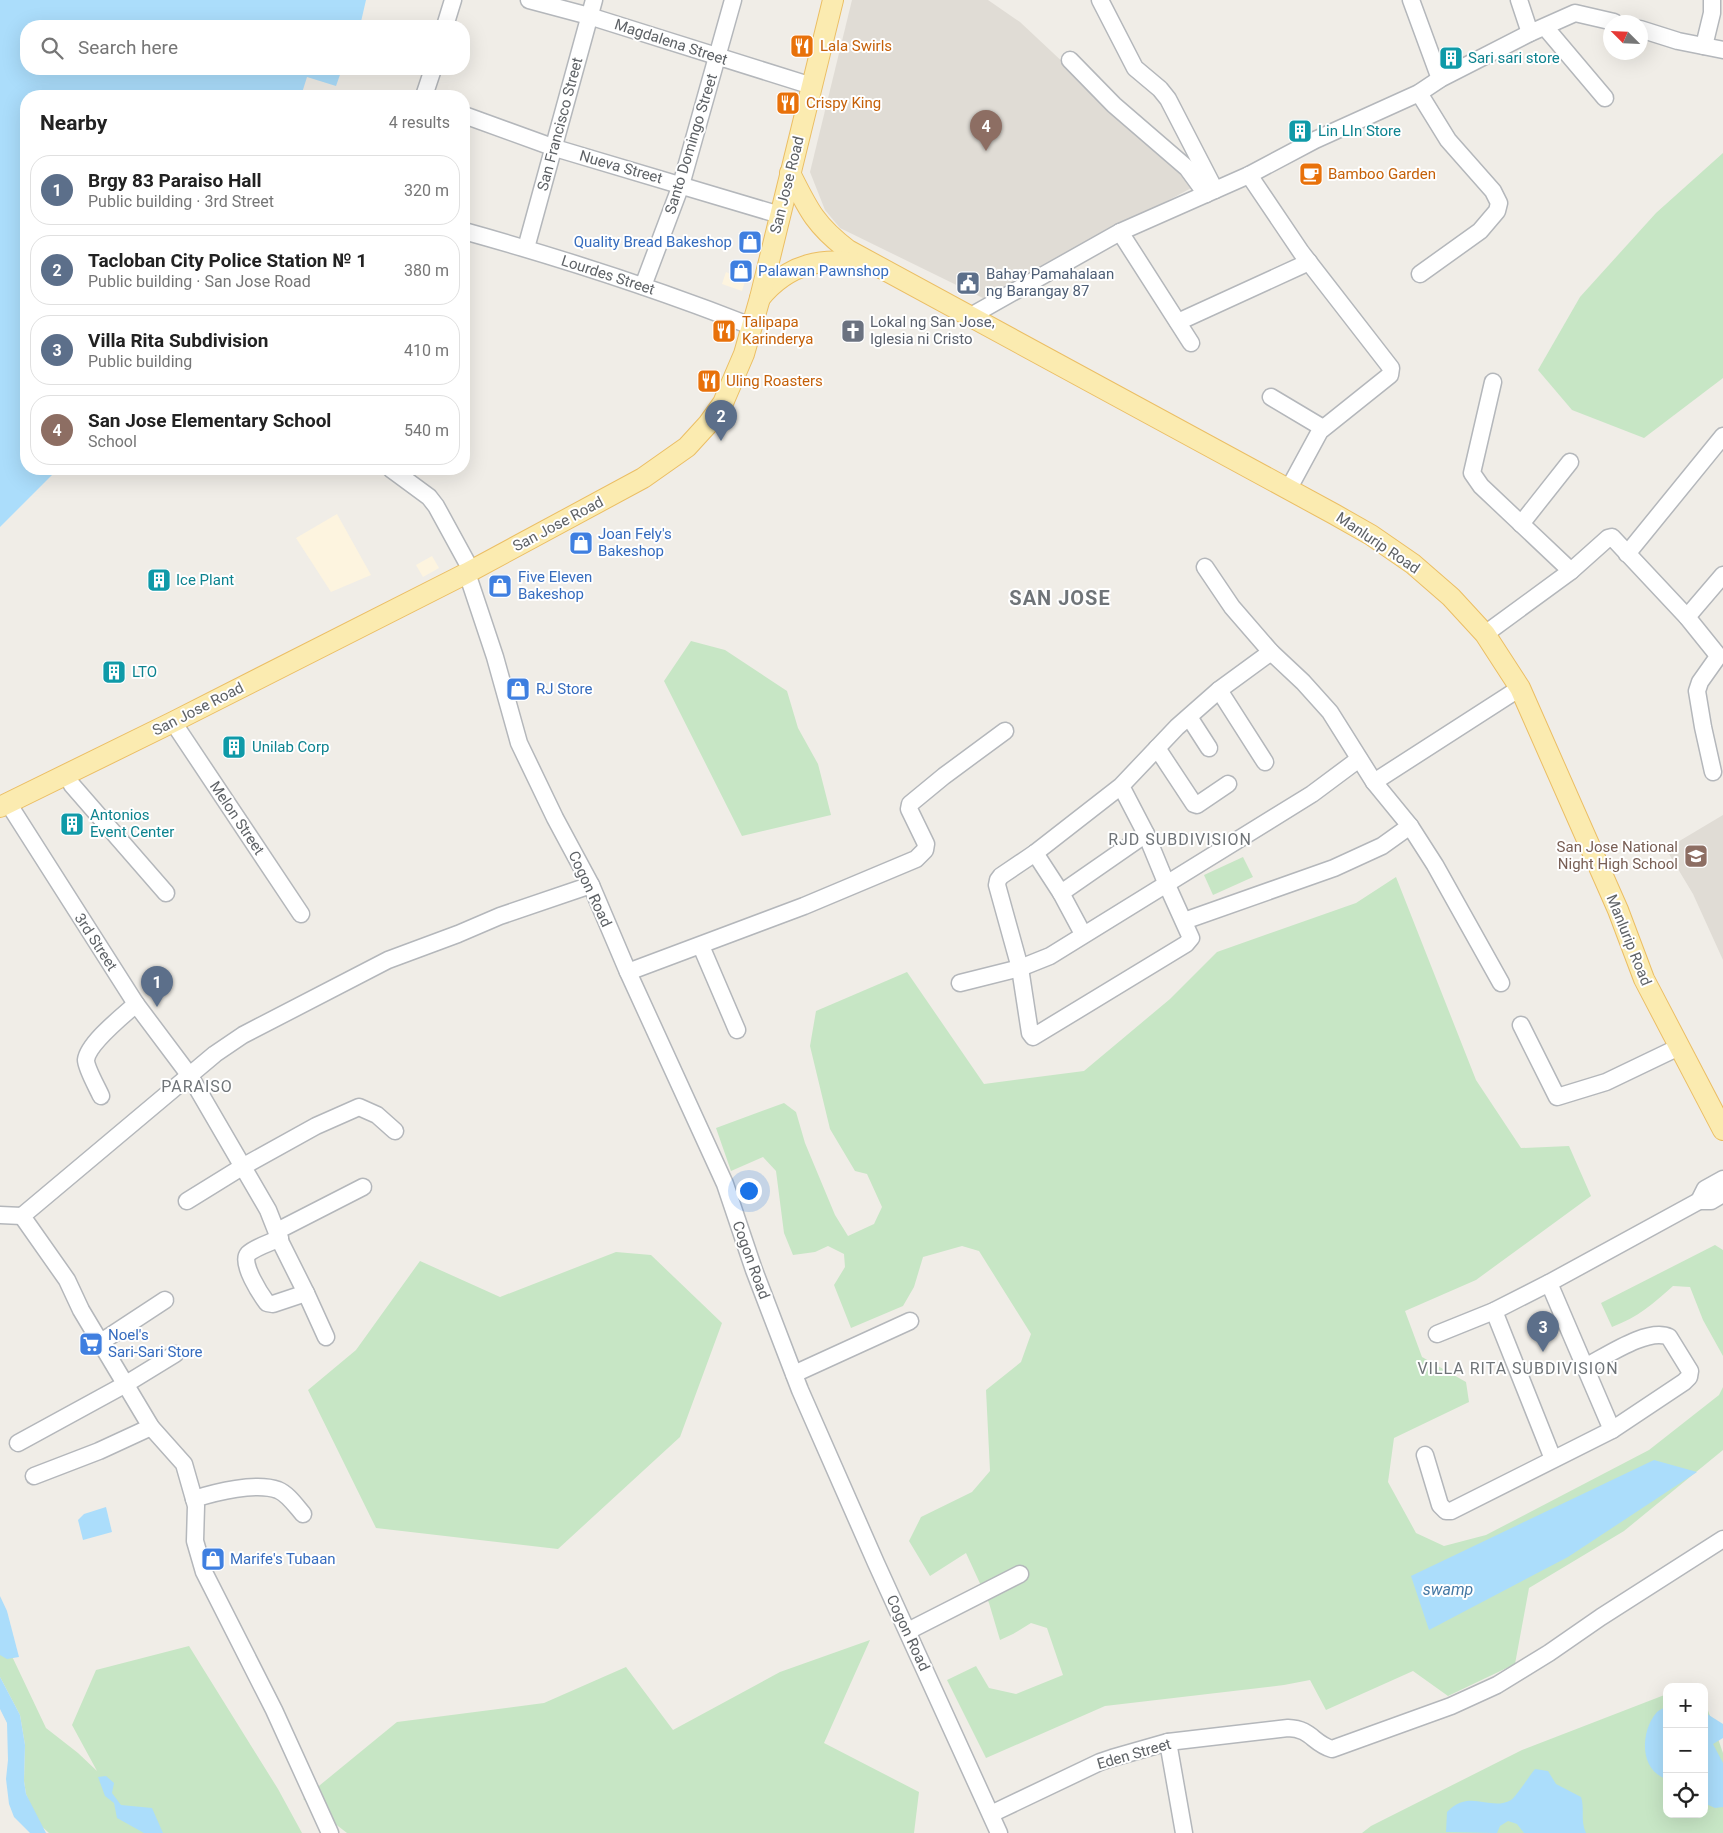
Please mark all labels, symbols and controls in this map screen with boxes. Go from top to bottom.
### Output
street label: Magdalena Street [612,15,730,69]
north arrow [1603,15,1648,60]
search box [20,20,470,75]
restaurant icon: Lala Swirls [789,33,815,59]
icon: search [38,34,66,62]
text: Search here [78,36,178,59]
place label: Lala Swirls [820,37,892,55]
building icon: Sari sari store [1438,45,1464,71]
place label: Sari sari store [1468,49,1560,67]
street label: San Francisco Street [534,55,586,193]
street label: Santo Domingo Street [661,71,721,217]
restaurant icon: Crispy King [775,90,801,116]
place label: Crispy King [806,94,881,112]
pin: 4 [970,110,1002,151]
text: Nearby [40,111,107,135]
text: 4 results [389,113,450,132]
building icon: Lin LIn Store [1287,118,1313,144]
place label: Lin LIn Store [1318,122,1401,140]
street label: San Jose Road [766,134,808,236]
street label: Nueva Street [577,147,665,187]
cafe icon: Bamboo Garden [1298,161,1324,187]
place label: Bamboo Garden [1328,165,1436,183]
text: Brgy 83 Paraiso Hall [88,169,262,192]
text: 1 [52,181,62,200]
text: 320 m [404,181,449,200]
text: Public building · 3rd Street [88,192,274,211]
shop icon: Quality Bread Bakeshop [737,229,763,255]
place label: Quality Bread Bakeshop [574,233,732,251]
text: Tacloban City Police Station № 1 [88,249,367,272]
street label: Lourdes Street [559,251,657,299]
shop icon: Palawan Pawnshop [728,258,754,284]
text: 2 [52,261,62,280]
text: 380 m [404,261,449,280]
place label: Palawan Pawnshop [758,262,889,280]
place label: Bahay Pamahalaan ng Barangay 87 [986,265,1114,300]
public building icon: Bahay Pamahalaan ng Barangay 87 [955,270,981,296]
text: Public building · San Jose Road [88,272,311,291]
place label: Talipapa Karinderya [742,313,813,348]
place label: Lokal ng San Jose, Iglesia ni Cristo [870,313,995,348]
restaurant icon: Talipapa Karinderya [711,318,737,344]
church icon: Lokal ng San Jose, Iglesia ni Cristo [840,318,866,344]
text: Villa Rita Subdivision [88,329,268,352]
text: 3 [52,341,62,360]
text: 410 m [404,341,449,360]
text: Public building [88,352,192,371]
restaurant icon: Uling Roasters [696,368,722,394]
place label: Uling Roasters [726,372,823,390]
pin: 2 [705,400,737,441]
text: San Jose Elementary School [88,409,331,432]
text: 4 [52,421,62,440]
text: 540 m [404,421,449,440]
text: School [88,432,137,451]
street label: San Jose Road [510,493,606,555]
street label: Manlurip Road [1333,508,1423,578]
place label: Joan Fely's Bakeshop [598,525,672,560]
shop icon: Joan Fely's Bakeshop [568,530,594,556]
building icon: Ice Plant [146,567,172,593]
place label: Five Eleven Bakeshop [518,568,592,603]
place label: Ice Plant [176,571,234,589]
shop icon: Five Eleven Bakeshop [487,573,513,599]
district label: SAN JOSE [1009,586,1111,610]
building icon: LTO [101,659,127,685]
place label: LTO [132,663,157,681]
shop icon: RJ Store [505,676,531,702]
street label: San Jose Road [149,678,247,740]
place label: RJ Store [536,680,592,698]
building icon: Unilab Corp [221,734,247,760]
place label: Unilab Corp [252,738,329,756]
street label: Melon Street [206,778,268,858]
place label: Antonios Event Center [90,806,174,841]
building icon: Antonios Event Center [59,811,85,837]
district label: RJD SUBDIVISION [1108,830,1252,849]
place label: San Jose National Night High School [1557,838,1678,873]
school or university icon: San Jose National Night High School [1683,843,1709,869]
street label: Cogon Road [565,848,615,930]
street label: Manlurip Road [1603,892,1655,988]
street label: 3rd Street [71,910,121,974]
pin: 1 [141,966,173,1007]
district label: PARAISO [161,1077,233,1096]
your location [736,1178,762,1204]
street label: Cogon Road [729,1219,773,1301]
pin: 3 [1527,1311,1559,1352]
place label: Noel's Sari-Sari Store [108,1326,203,1361]
supermarket icon: Noel's Sari-Sari Store [78,1331,104,1357]
district label: VILLA RITA SUBDIVISION [1417,1359,1619,1378]
shop icon: Marife's Tubaan [200,1546,226,1572]
place label: Marife's Tubaan [230,1550,336,1568]
water label: swamp [1423,1580,1473,1599]
street label: Cogon Road [883,1592,933,1674]
map controls [1663,1683,1708,1818]
button: + [1663,1683,1708,1728]
button: − [1663,1728,1708,1773]
street label: Eden Street [1095,1735,1173,1773]
button: locate [1663,1773,1708,1818]

